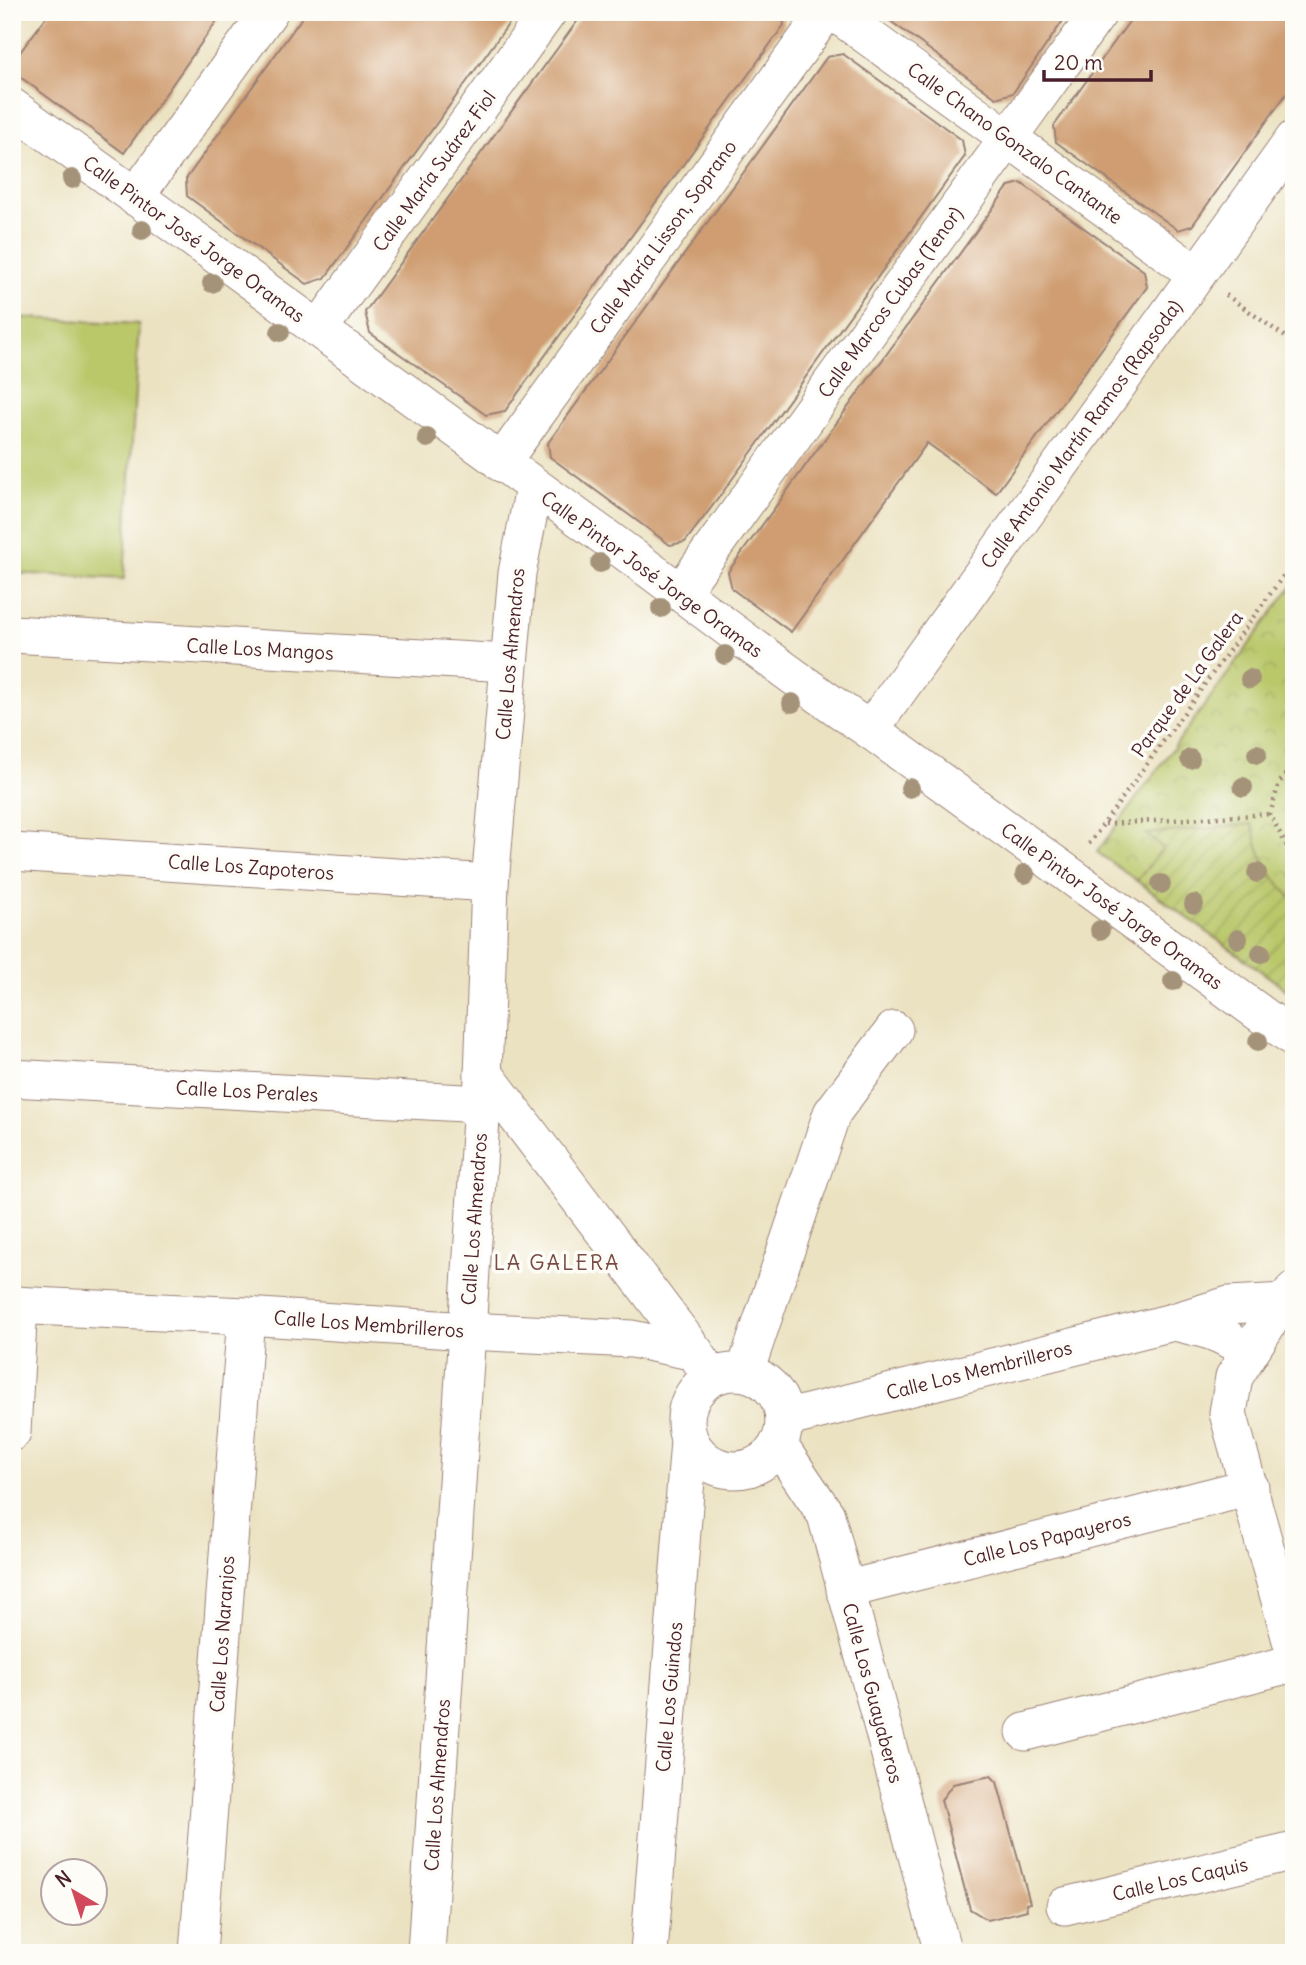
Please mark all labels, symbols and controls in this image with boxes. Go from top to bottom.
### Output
scale bar [1044,38,1150,82]
text: 20 m [1054,49,1103,76]
street label: Calle Chano Gonzalo Cantante [903,57,1127,229]
street label: Calle María Suárez Fiol [367,86,501,256]
street label: Calle María Lisson, Soprano [584,135,742,339]
street label: Calle Pintor José Jorge Oramas [78,150,310,328]
street label: Calle Marcos Cubas (Tenor) [813,202,967,402]
street label: Calle Antonio Martín Ramos (Rapsoda) [975,295,1187,573]
street label: Calle Pintor José Jorge Oramas [536,485,768,663]
street label: Calle Los Almendros [491,567,529,741]
street label: Parque de La Galera [1126,606,1248,762]
street label: Calle Los Mangos [186,633,334,665]
street label: Calle Pintor José Jorge Oramas [996,817,1228,995]
street label: Calle Los Zapoteros [167,849,335,885]
street label: Calle Los Perales [175,1075,319,1107]
street label: Calle Los Almendros [456,1132,492,1306]
district label: LA GALERA [493,1249,621,1276]
street label: Calle Los Membrilleros [273,1305,465,1343]
street label: Calle Los Membrilleros [884,1335,1074,1405]
street label: Calle Los Papayeros [961,1507,1133,1571]
street label: Calle Los Naranjos [205,1555,239,1713]
street label: Calle Los Guayaberos [837,1600,909,1786]
street label: Calle Los Guindos [650,1621,688,1773]
street label: Calle Los Almendros [419,1698,455,1872]
street label: Calle Los Caquis [1110,1852,1250,1906]
north arrow [38,1856,108,1926]
text: N [51,1865,76,1892]

